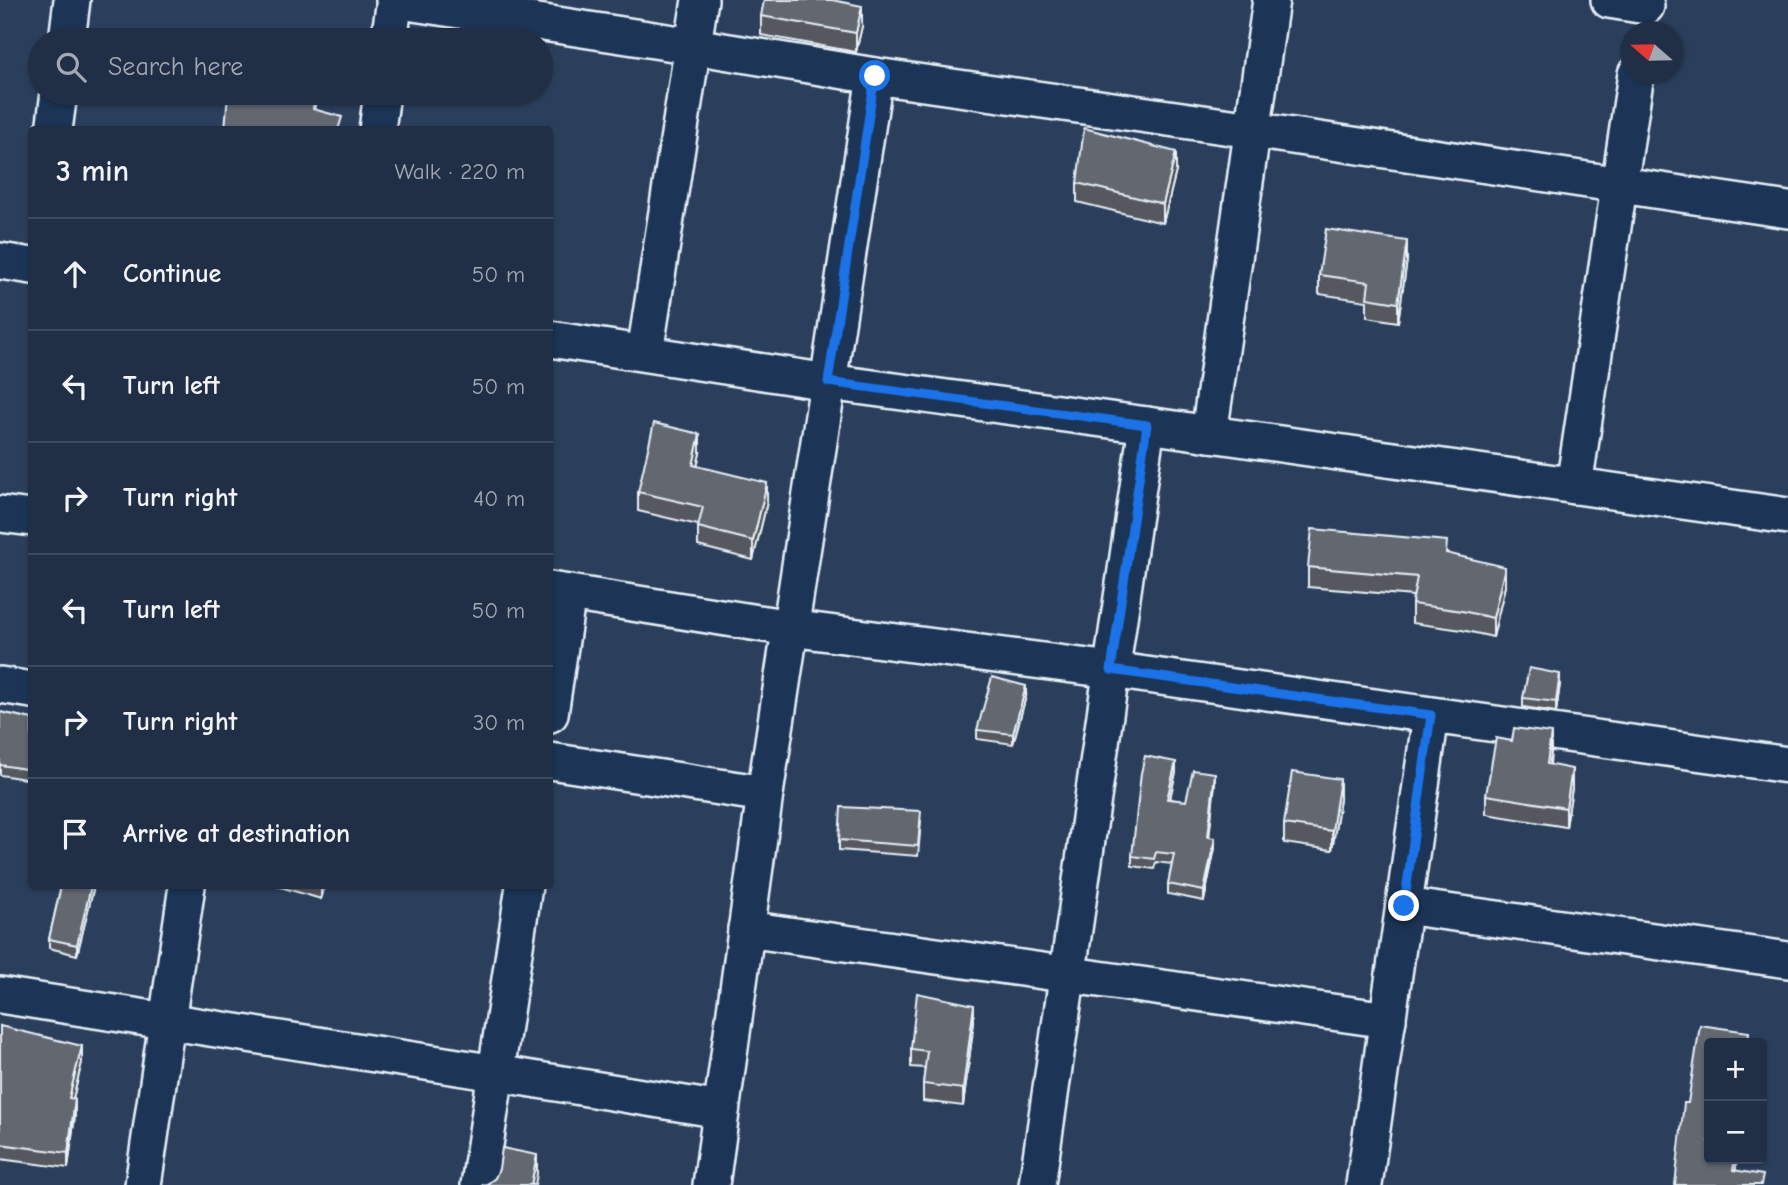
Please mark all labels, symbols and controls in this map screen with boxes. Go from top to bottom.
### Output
north arrow [1620,21,1683,84]
search box [28,28,553,105]
icon: search [52,48,90,86]
text: Search here [108,52,243,82]
route start [859,60,890,91]
text: 3 min [56,154,129,189]
text: Walk · 220 m [394,158,525,185]
icon: ahead [56,255,94,293]
text: Continue [123,259,221,289]
text: 50 m [472,261,525,288]
icon: left [56,367,94,405]
text: Turn left [123,371,220,401]
text: 50 m [472,373,525,400]
icon: right [56,479,94,517]
text: Turn right [123,483,237,513]
text: 40 m [473,485,525,512]
icon: left [56,591,94,629]
text: Turn left [123,595,220,625]
text: 50 m [472,597,525,624]
icon: right [56,703,94,741]
text: Turn right [123,707,237,737]
text: 30 m [473,709,525,736]
icon: arrive [56,815,94,853]
text: Arrive at destination [123,819,350,849]
route end [1388,890,1419,921]
map controls [1704,1038,1767,1164]
button: + [1704,1038,1767,1101]
button: − [1704,1101,1767,1164]

